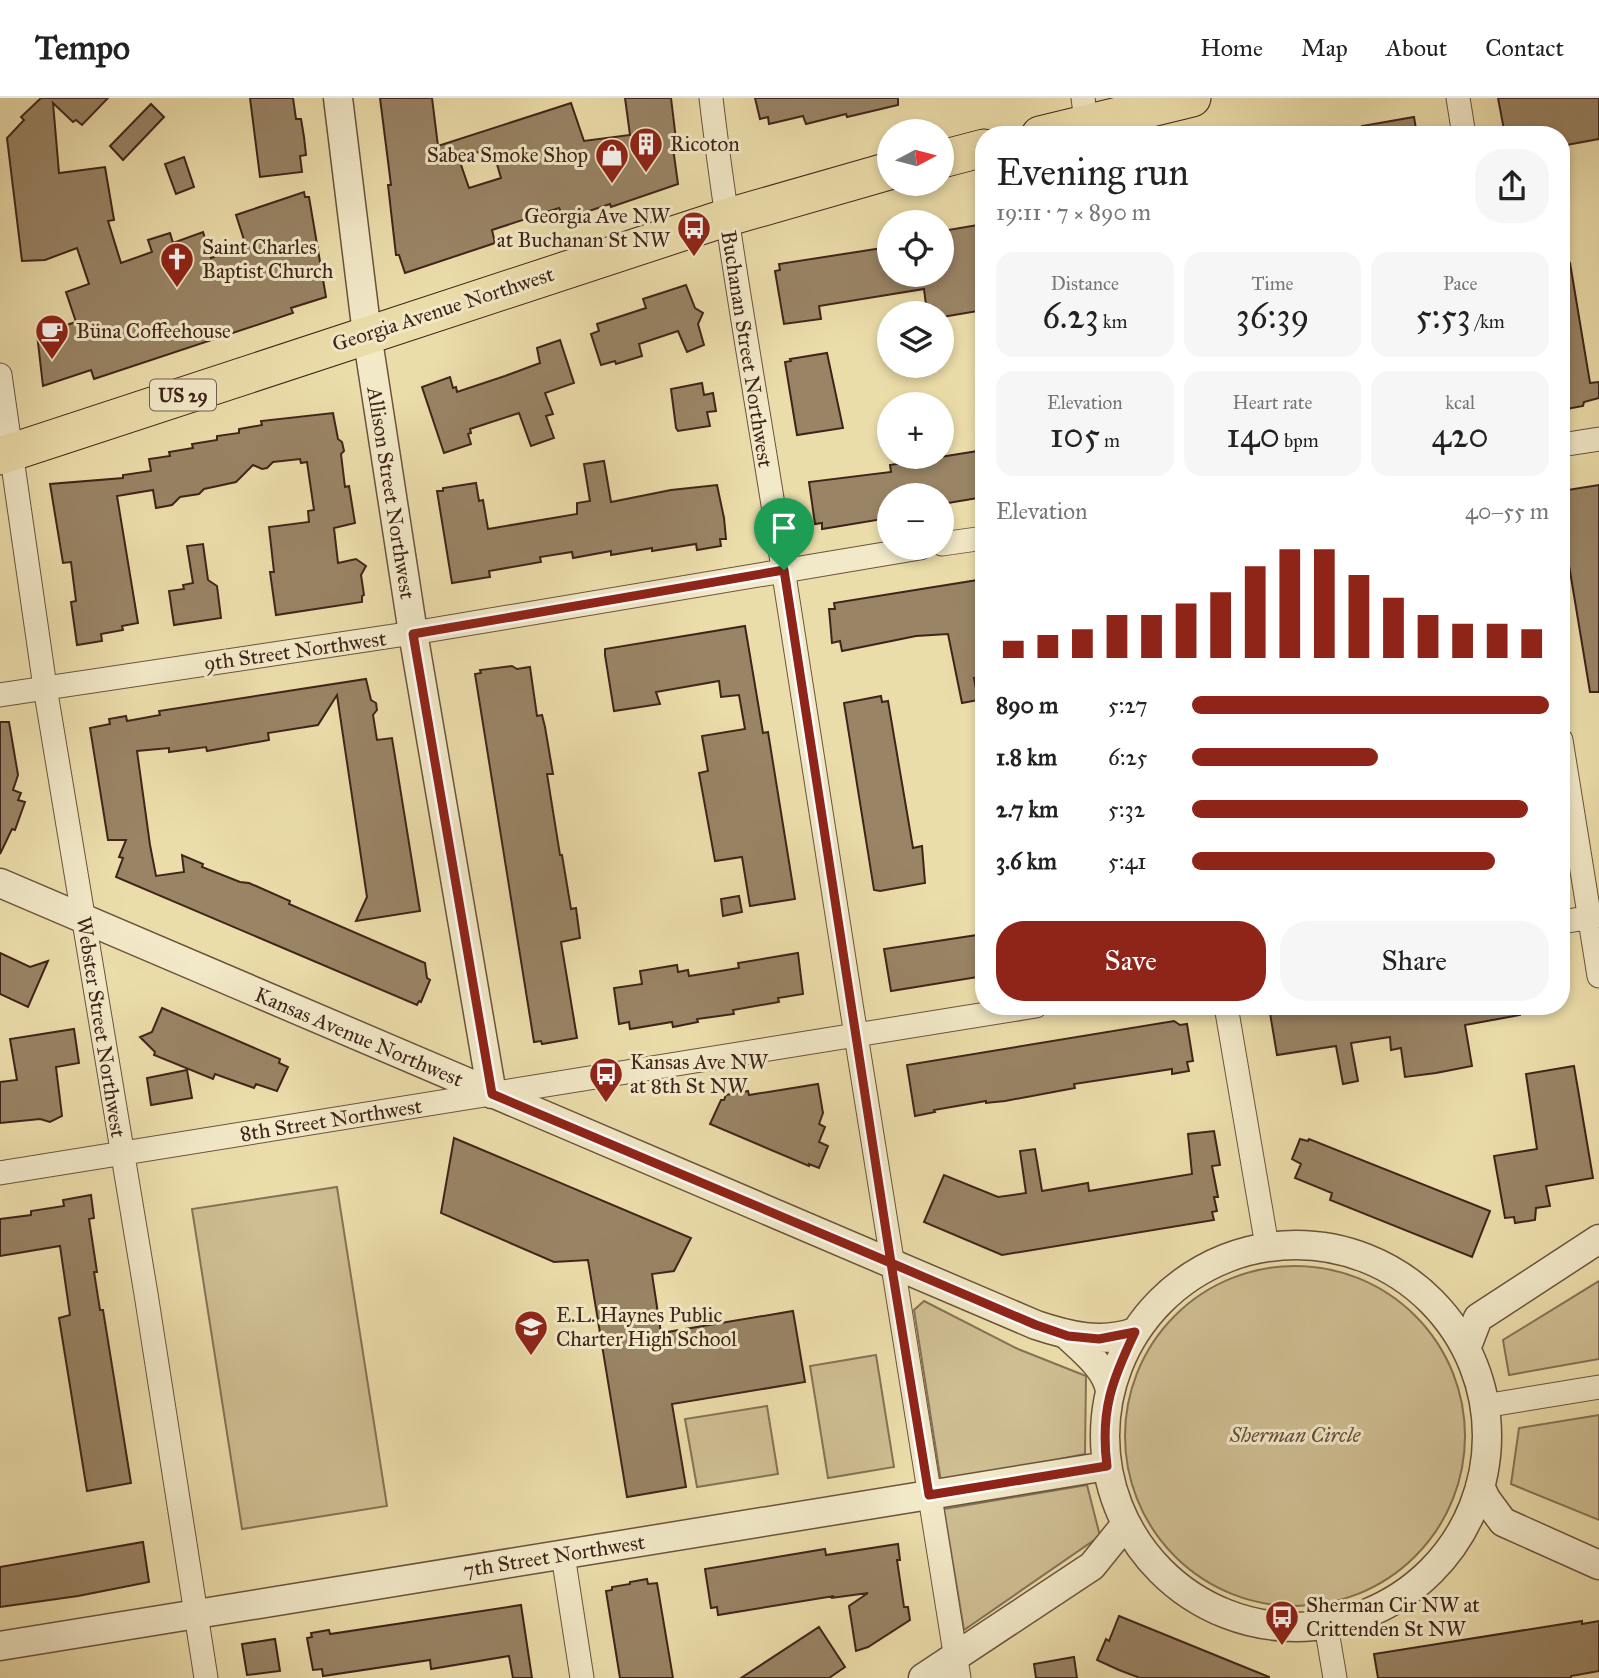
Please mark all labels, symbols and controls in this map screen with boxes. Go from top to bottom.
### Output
text: Tempo [35,28,130,68]
text: Home [1200,33,1263,63]
text: Map [1301,33,1348,63]
text: About [1386,33,1447,63]
text: Contact [1485,33,1564,63]
north arrow [877,119,954,196]
map controls [877,119,954,560]
building icon: Ricoton [627,125,665,174]
place label: Ricoton [670,131,740,157]
shop icon: Sabea Smoke Shop [593,136,631,185]
place label: Sabea Smoke Shop [427,142,588,168]
text: Evening run [996,149,1189,195]
button: share [1475,149,1549,223]
text: 19:11 · 7 × 890 m [996,198,1151,226]
place label: Georgia Ave NW at Buchanan St NW [497,203,671,253]
bus stop icon: Georgia Ave NW at Buchanan St NW [675,209,713,258]
button: locate [877,210,954,287]
street label: Buchanan Street Northwest [715,229,779,470]
place label: Saint Charles Baptist Church [202,234,334,284]
church icon: Saint Charles Baptist Church [158,240,196,289]
street label: Georgia Avenue Northwest [329,261,558,357]
text: Distance [1051,272,1119,295]
text: Time [1251,272,1294,295]
text: Pace [1443,272,1477,295]
text: 6.23 [1042,295,1099,338]
text: 36:39 [1236,295,1309,338]
text: 5:53 [1415,295,1471,338]
button: layers [877,301,954,378]
text: km [1099,310,1128,333]
text: /km [1471,310,1505,333]
cafe icon: Büna Coffeehouse [33,312,71,361]
place label: Büna Coffeehouse [76,318,231,344]
road number: US 29 [150,380,216,410]
street label: Allison Street Northwest [361,384,421,602]
text: Elevation [1047,391,1123,414]
text: Heart rate [1233,391,1312,414]
text: kcal [1445,391,1475,414]
button: + [877,392,954,469]
text: 105 [1050,414,1100,457]
text: 140 [1226,414,1280,457]
text: 420 [1432,414,1489,457]
text: m [1100,429,1120,452]
text: bpm [1280,429,1319,452]
button: − [877,483,954,560]
text: Elevation [996,497,1087,525]
text: 40–55 m [1465,497,1549,525]
pin [754,498,814,570]
icon: arrive [765,509,803,547]
street label: 9th Street Northwest [202,625,388,677]
text: 890 m [996,691,1058,719]
text: 5:27 [1108,691,1148,719]
text: 1.8 km [996,743,1057,771]
text: 6:25 [1108,743,1147,771]
text: 2.7 km [996,795,1058,823]
text: 5:32 [1108,795,1145,823]
text: 3.6 km [996,847,1057,875]
text: 5:41 [1108,847,1146,875]
street label: Webster Street Northwest [71,915,131,1140]
button: Save [996,921,1266,1001]
button: Share [1280,921,1549,1001]
street label: Kansas Avenue Northwest [251,981,468,1093]
place label: Kansas Ave NW at 8th St NW [630,1049,769,1099]
bus stop icon: Kansas Ave NW at 8th St NW [587,1055,625,1104]
street label: 8th Street Northwest [238,1093,424,1147]
place label: E.L. Haynes Public Charter High School [556,1302,737,1352]
school or university icon: E.L. Haynes Public Charter High School [512,1308,550,1357]
park label: Sherman Circle [1229,1422,1362,1448]
street label: 7th Street Northwest [461,1529,647,1583]
place label: Sherman Cir NW at Crittenden St NW [1306,1592,1480,1642]
bus stop icon: Sherman Cir NW at Crittenden St NW [1263,1598,1301,1647]

